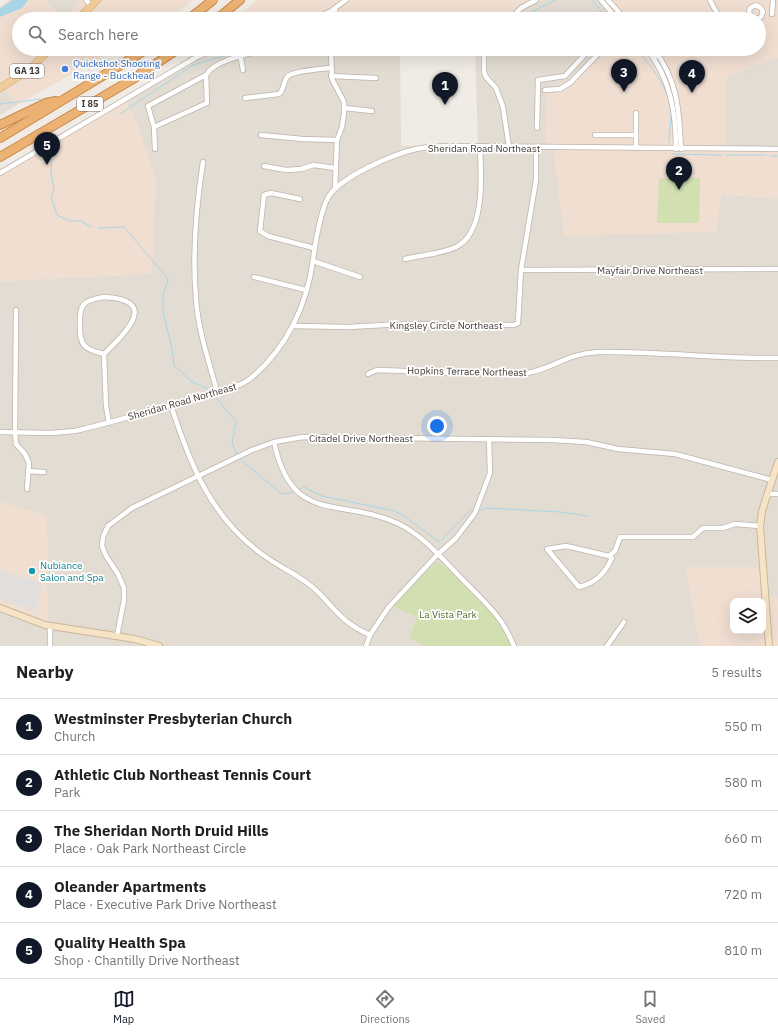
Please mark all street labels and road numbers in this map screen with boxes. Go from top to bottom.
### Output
road number: GA 13 [10,64,44,78]
road number: I 85 [77,97,103,111]
street label: Sheridan Road Northeast [428,142,541,155]
street label: Mayfair Drive Northeast [597,264,703,277]
street label: Kingsley Circle Northeast [390,319,503,332]
street label: Hopkins Terrace Northeast [407,364,528,379]
street label: Sheridan Road Northeast [126,380,238,423]
street label: Citadel Drive Northeast [309,432,414,445]

